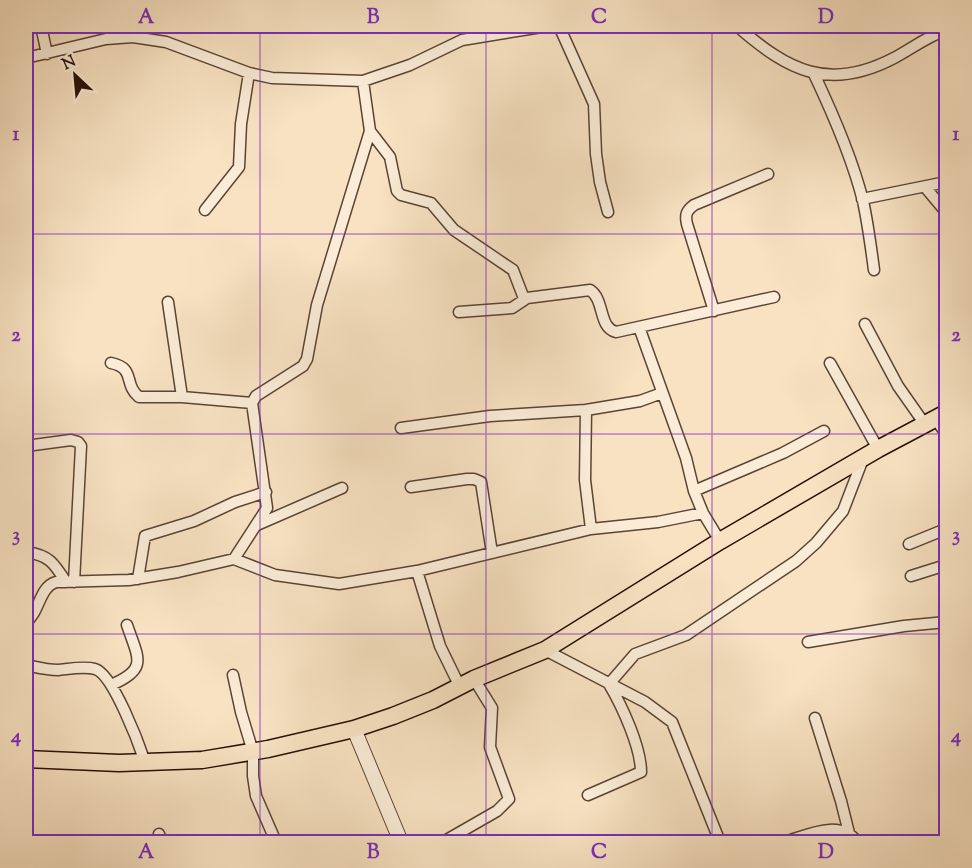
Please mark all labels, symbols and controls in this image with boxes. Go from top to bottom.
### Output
text: A [138,4,155,33]
text: B [367,4,380,33]
text: C [591,4,607,33]
text: D [818,4,834,33]
north arrow [45,45,105,105]
text: N [59,51,81,77]
text: 1 [13,121,20,150]
text: 1 [953,121,960,150]
text: 2 [11,322,21,351]
text: 2 [951,322,961,351]
text: 3 [12,522,20,551]
text: 3 [952,522,960,551]
text: 4 [10,723,21,752]
text: 4 [950,723,961,752]
text: A [138,839,155,868]
text: B [367,839,380,868]
text: C [591,839,607,868]
text: D [818,839,834,868]

